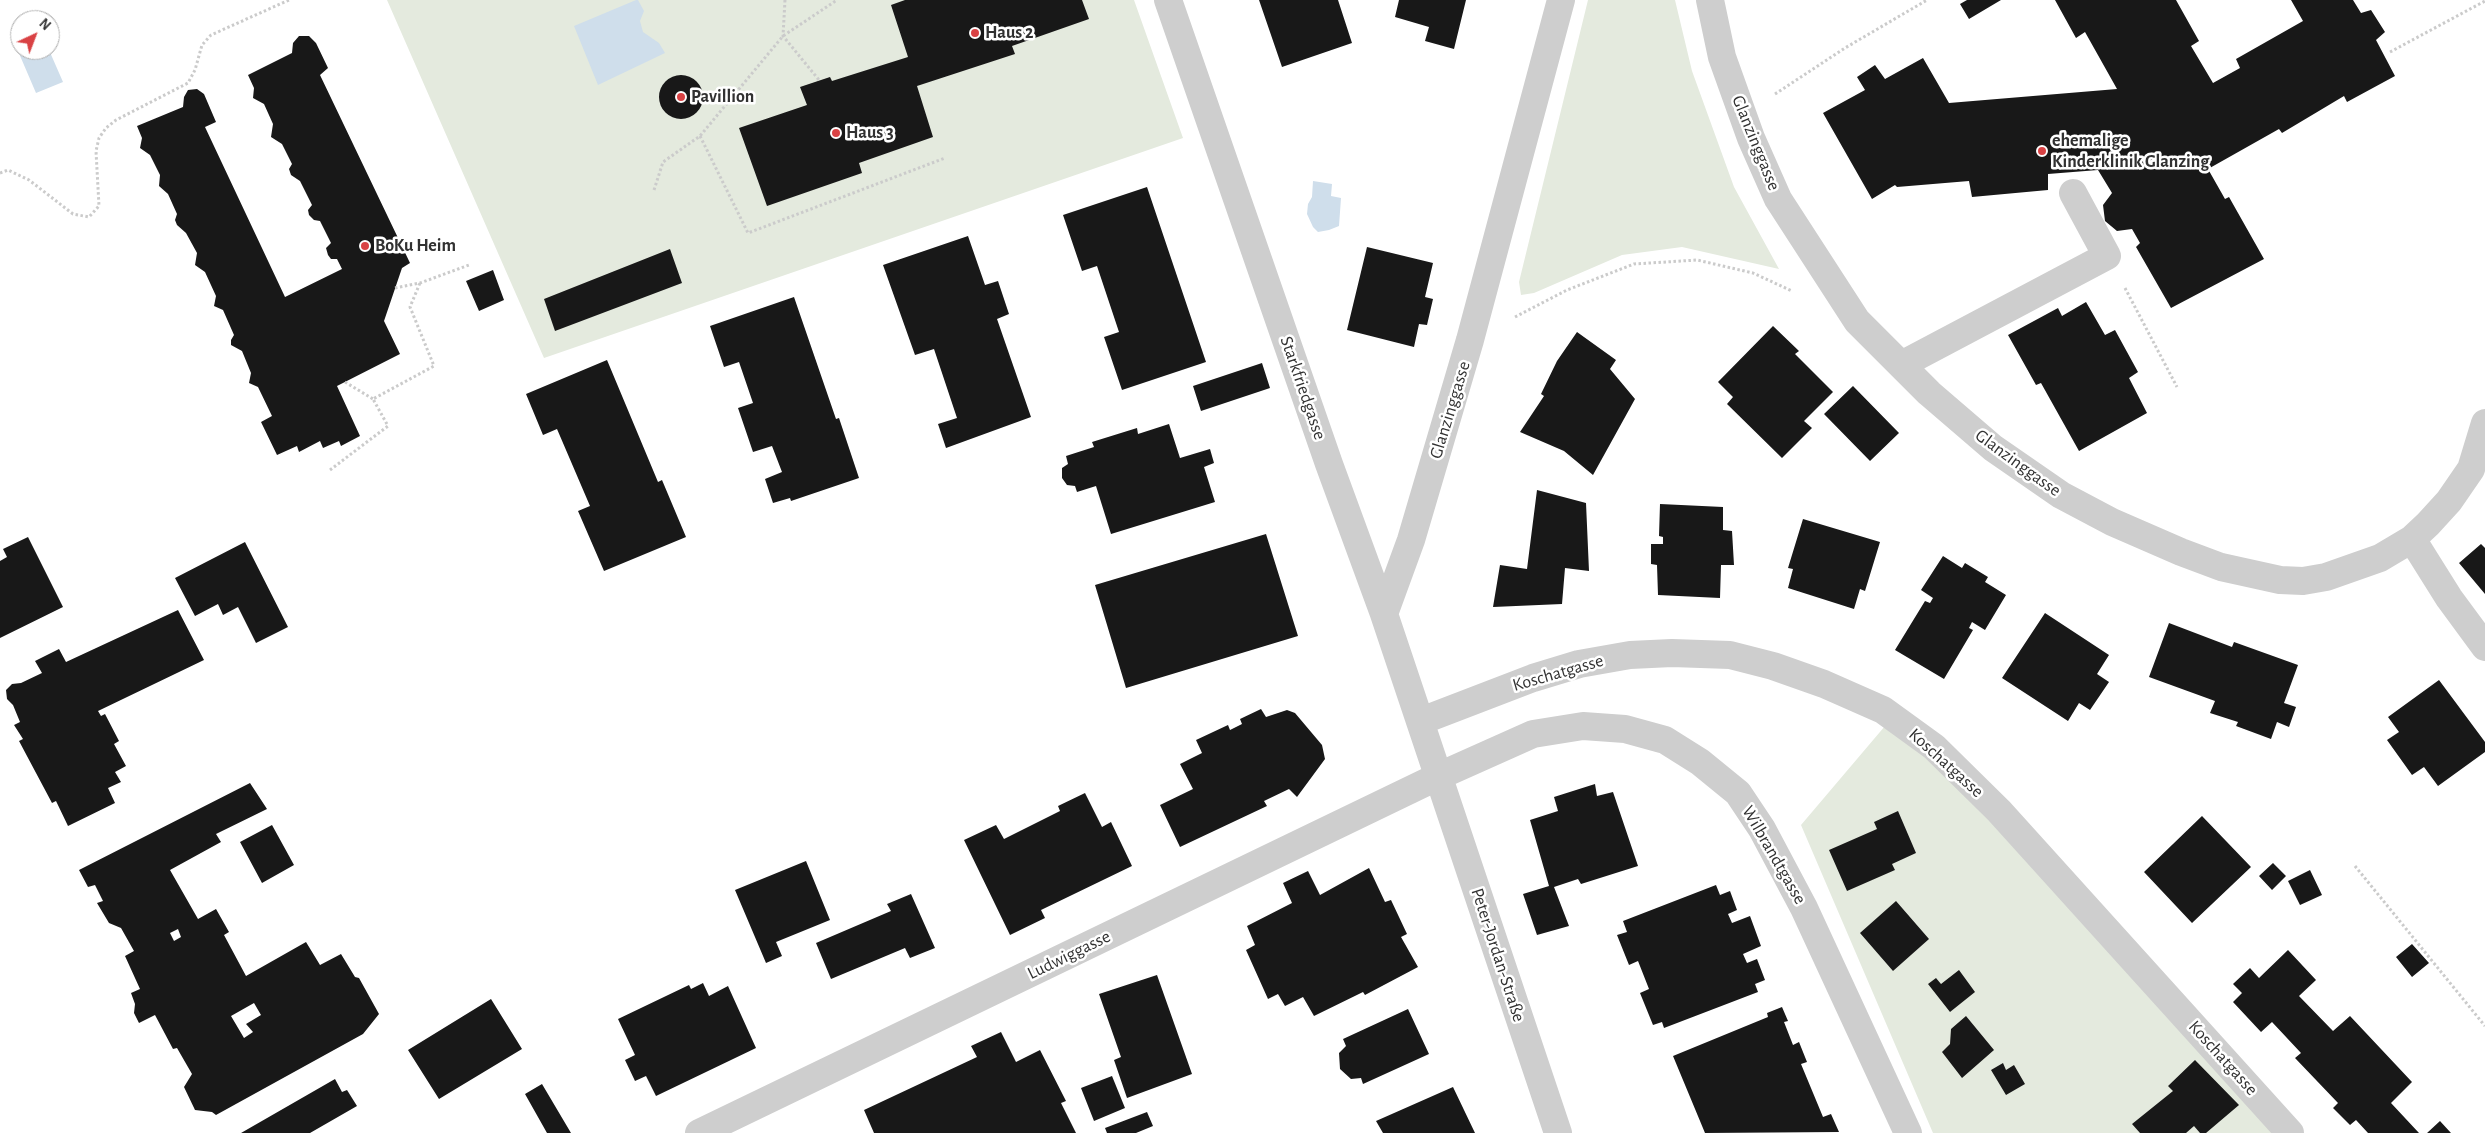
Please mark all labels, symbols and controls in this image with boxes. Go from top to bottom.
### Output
north arrow [10,10,60,60]
text: N [36,16,53,33]
place label: Haus 2 [985,22,1033,44]
marker: Haus 2 [969,27,981,39]
place label: Pavillion [691,86,754,108]
marker: Pavillion [675,91,687,103]
street label: Glanzinggasse [1727,92,1785,194]
place label: Haus 3 [846,122,894,144]
marker: Haus 3 [830,127,842,139]
place label: ehemalige Kinderklinik Glanzing [2052,130,2209,172]
marker: ehemalige Kinderklinik Glanzing [2036,145,2048,157]
place label: BoKu Heim [375,235,456,257]
marker: BoKu Heim [359,240,371,252]
street label: Starkfriedgasse [1275,333,1331,443]
street label: Glanzinggasse [1425,359,1475,461]
street label: Glanzinggasse [1971,425,2065,501]
street label: Koschatgasse [1510,650,1606,696]
street label: Koschatgasse [1904,724,1988,802]
street label: Wilbrandtgasse [1737,802,1811,908]
street label: Peter-Jordan-Straße [1466,885,1530,1025]
street label: Ludwiggasse [1024,926,1114,984]
street label: Koschatgasse [2184,1016,2262,1100]

